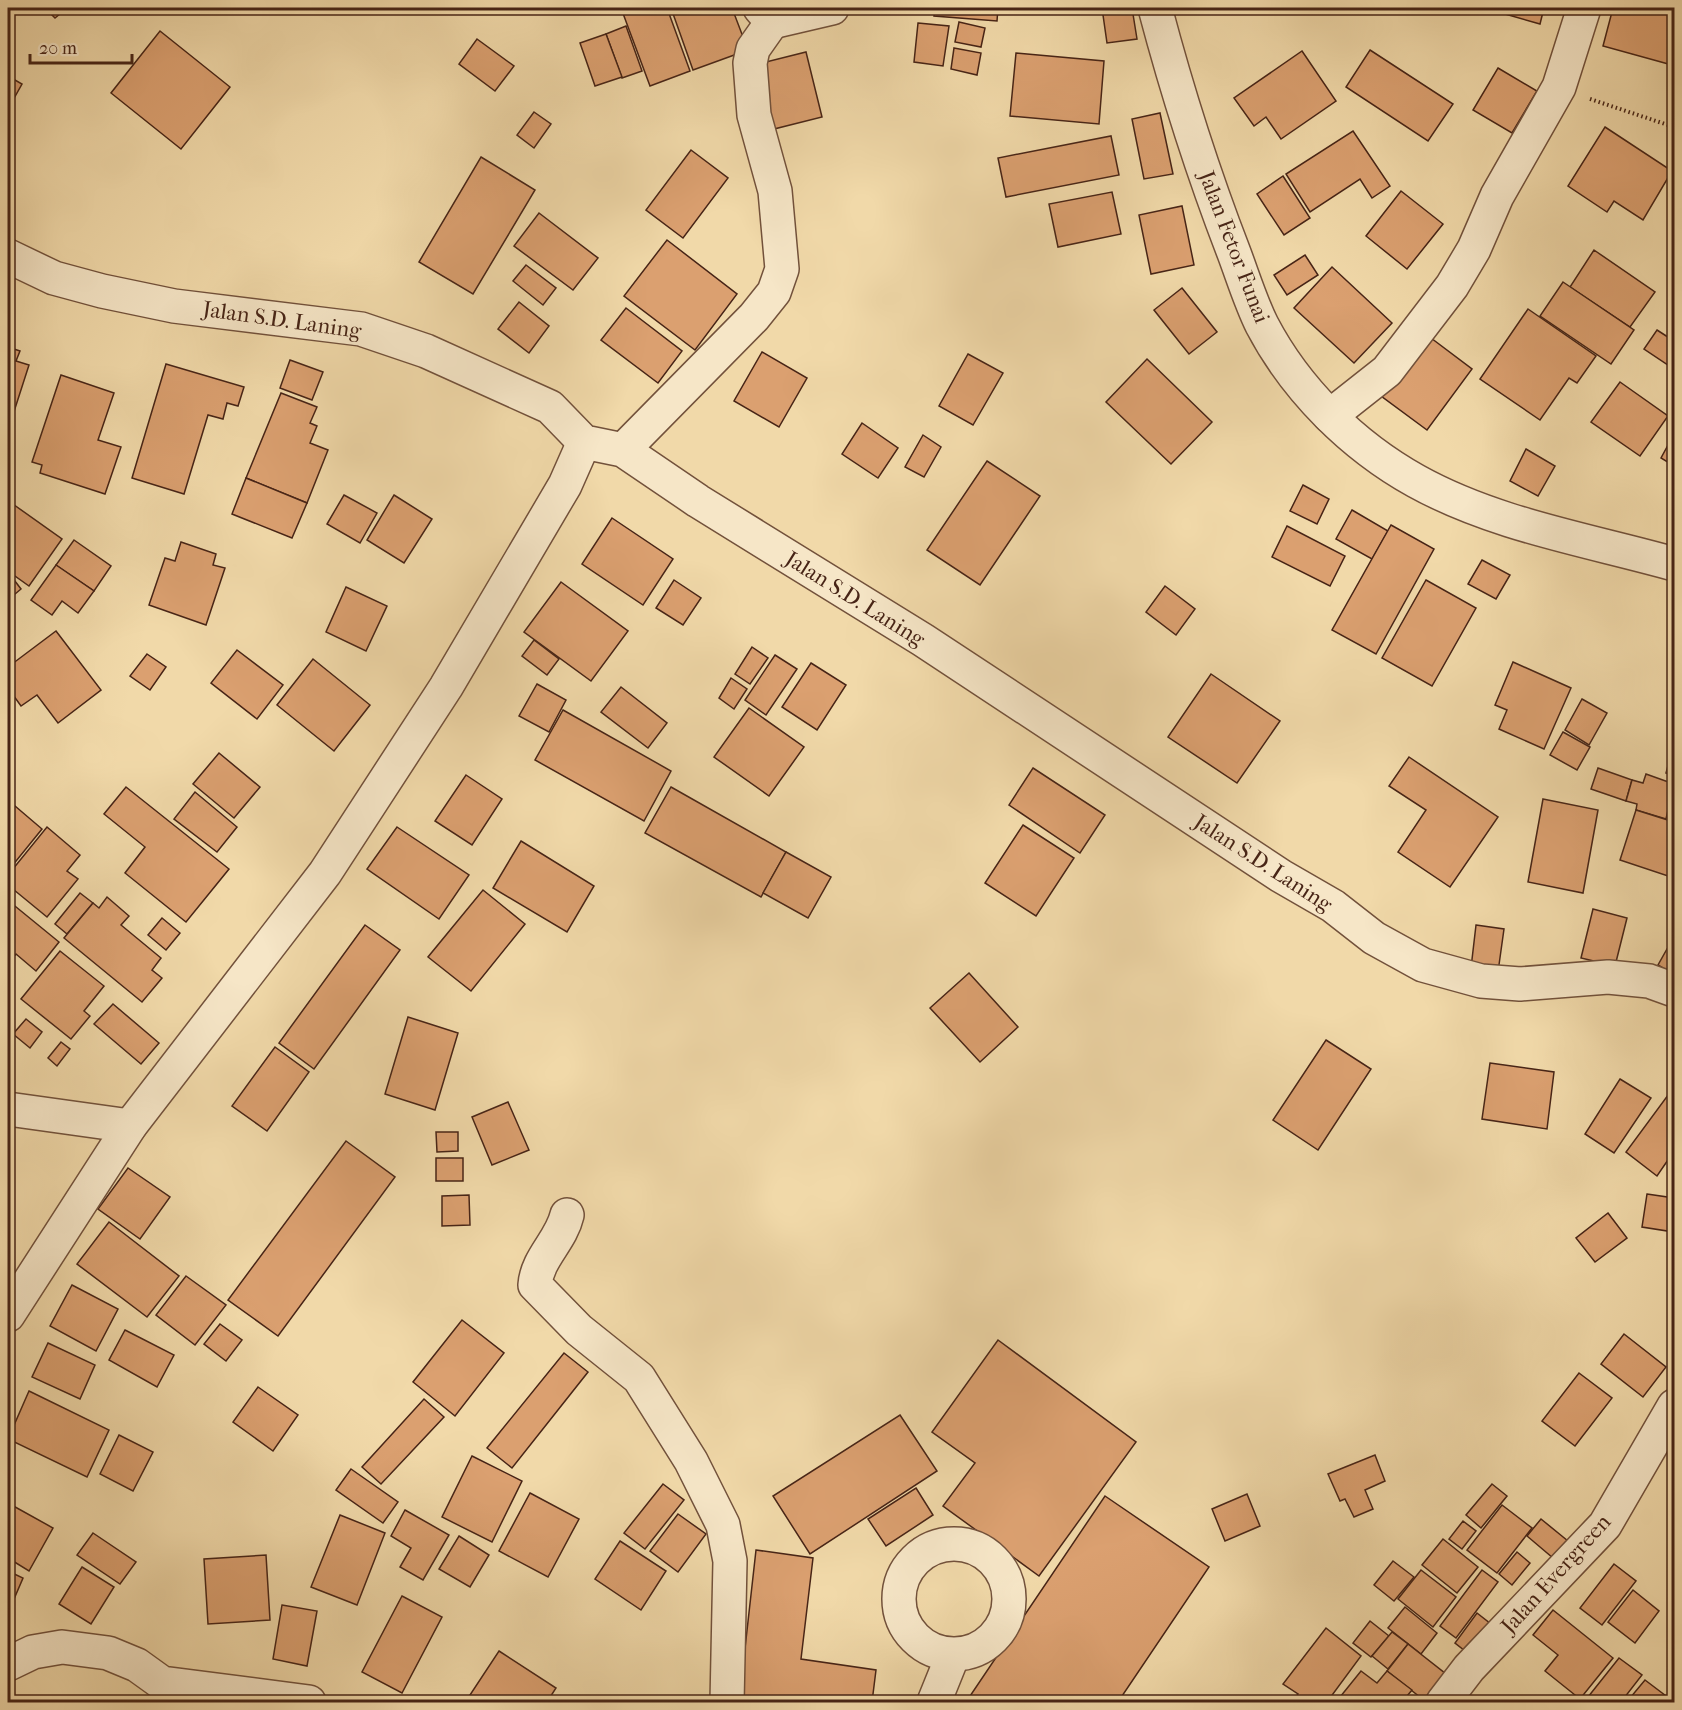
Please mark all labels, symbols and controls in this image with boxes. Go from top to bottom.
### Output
scale bar [30,27,132,65]
text: 20 m [39,38,77,59]
street label: Jalan Fetor Funai [1192,165,1275,327]
street label: Jalan S.D. Laning [199,296,363,344]
street label: Jalan S.D. Laning [779,545,930,652]
street label: Jalan S.D. Laning [1187,808,1337,918]
street label: Jalan Evergreen [1494,1509,1616,1640]

